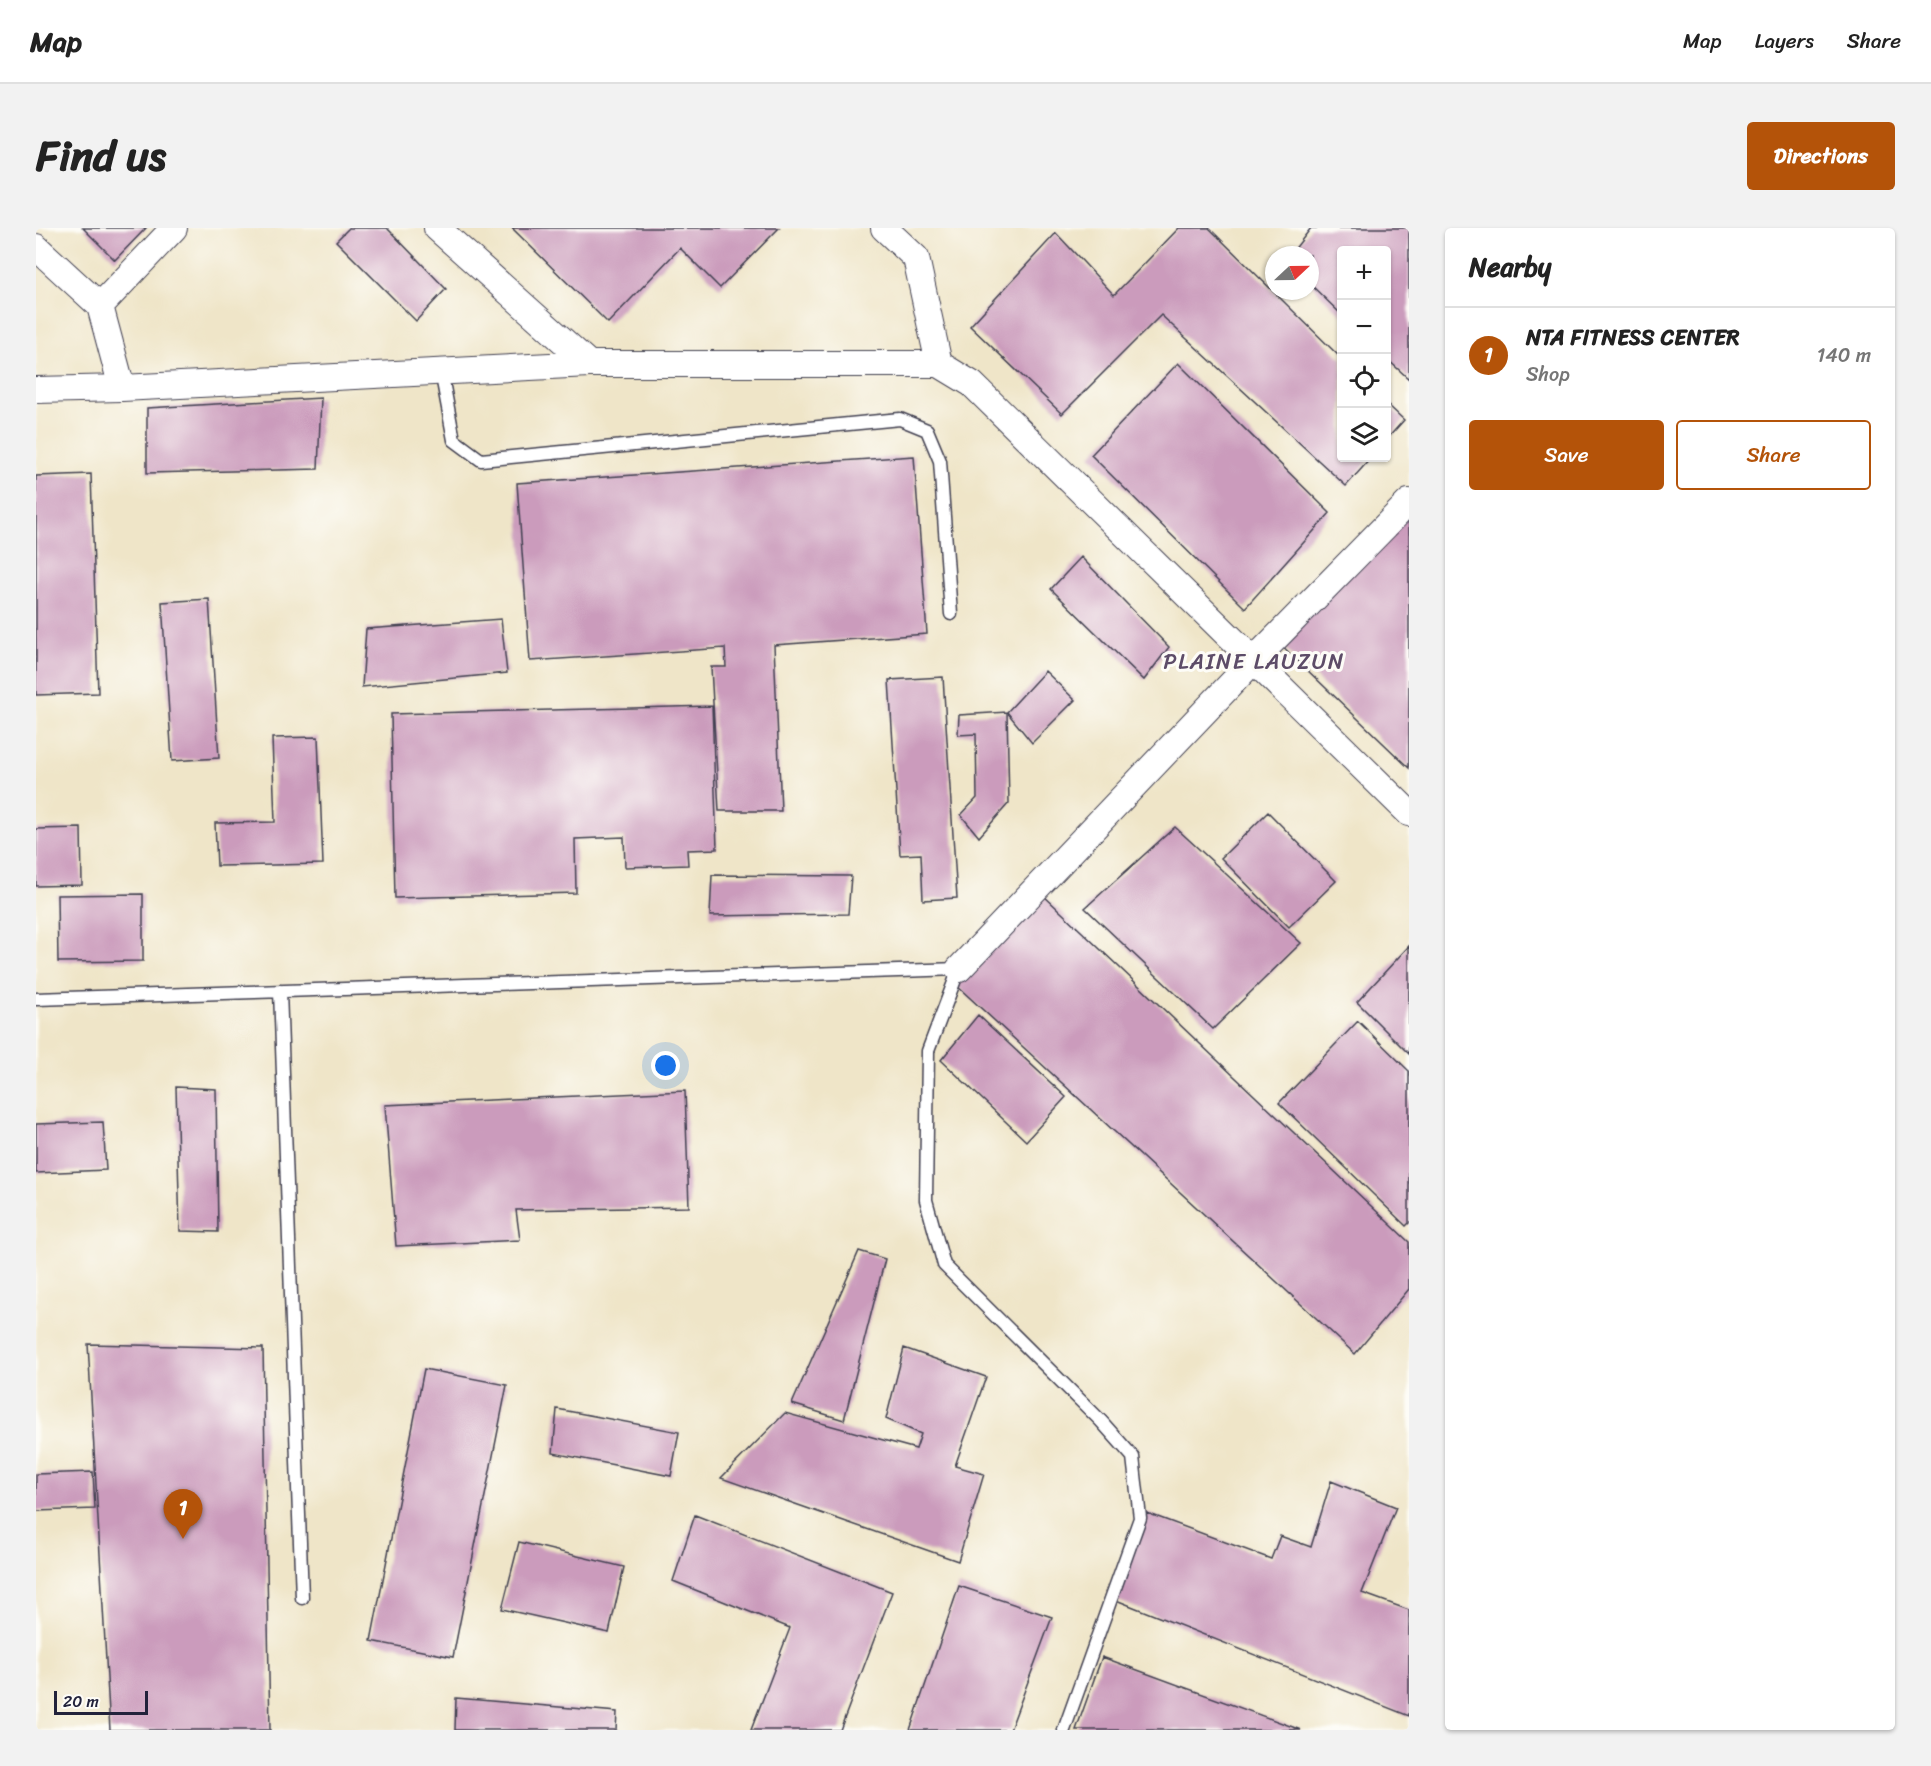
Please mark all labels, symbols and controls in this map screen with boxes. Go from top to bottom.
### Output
text: Map [30,17,82,66]
text: Map [1683,22,1722,60]
text: Layers [1755,22,1814,60]
text: Share [1847,22,1901,60]
text: Find us [36,119,166,193]
button: Directions [1747,122,1895,190]
text: Nearby [1469,244,1551,290]
north arrow [1265,246,1319,300]
map controls [1337,246,1391,462]
button: + [1337,246,1391,300]
button: − [1337,300,1391,354]
text: NTA FITNESS CENTER [1526,318,1740,357]
text: 1 [1484,338,1493,373]
text: 140 m [1817,338,1871,373]
button: locate [1337,354,1391,408]
text: Shop [1526,357,1570,392]
button: layers [1337,408,1391,462]
button: Save [1469,420,1664,490]
button: Share [1676,420,1871,490]
district label: PLAINE LAUZUN [1163,642,1345,681]
your location [651,1051,680,1080]
pin: 1 [164,1490,202,1539]
text: 20 m [63,1687,99,1716]
scale bar [54,1688,148,1716]

